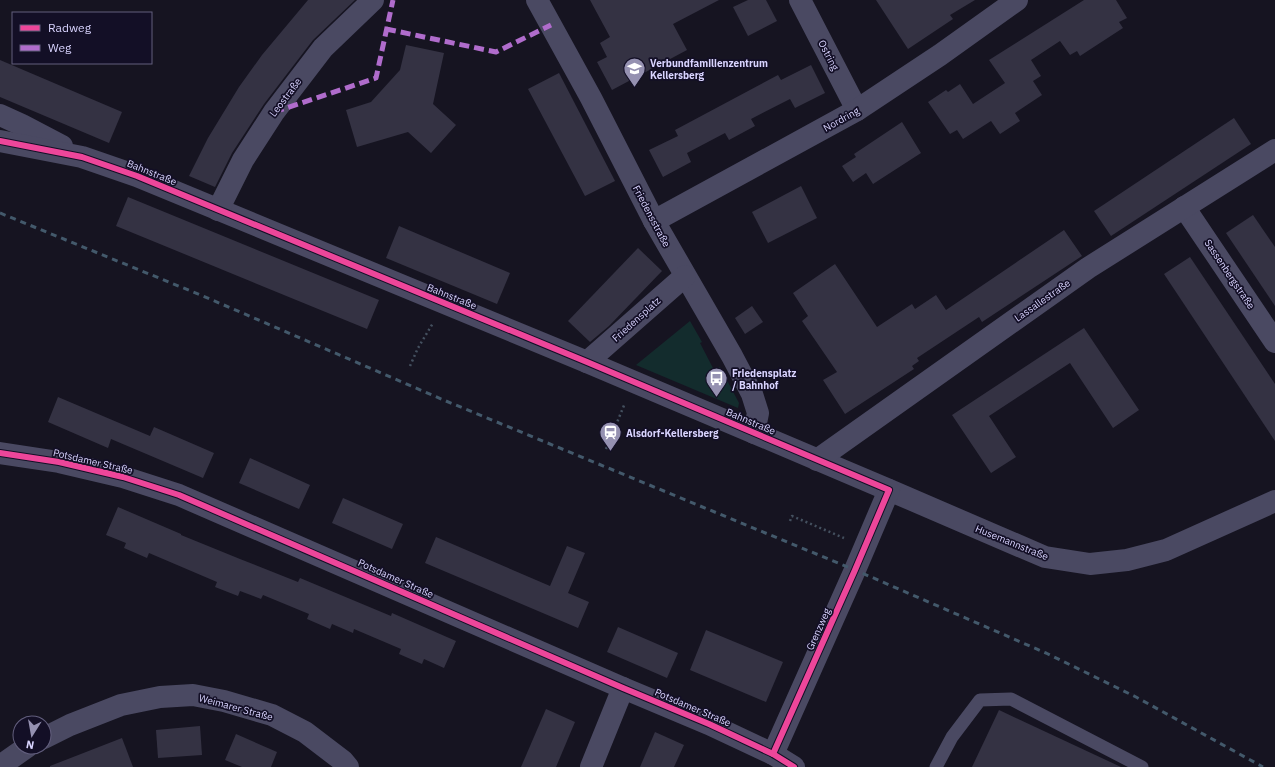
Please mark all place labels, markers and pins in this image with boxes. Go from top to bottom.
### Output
school or university icon: Verbundfamilienzentrum Kellersberg [622,56,648,89]
place label: Verbundfamilienzentrum Kellersberg [650,57,768,82]
bus stop icon: Friedensplatz / Bahnhof [703,366,729,399]
place label: Friedensplatz / Bahnhof [732,367,797,392]
station icon: Alsdorf-Kellersberg [598,420,624,453]
place label: Alsdorf-Kellersberg [626,427,719,440]

